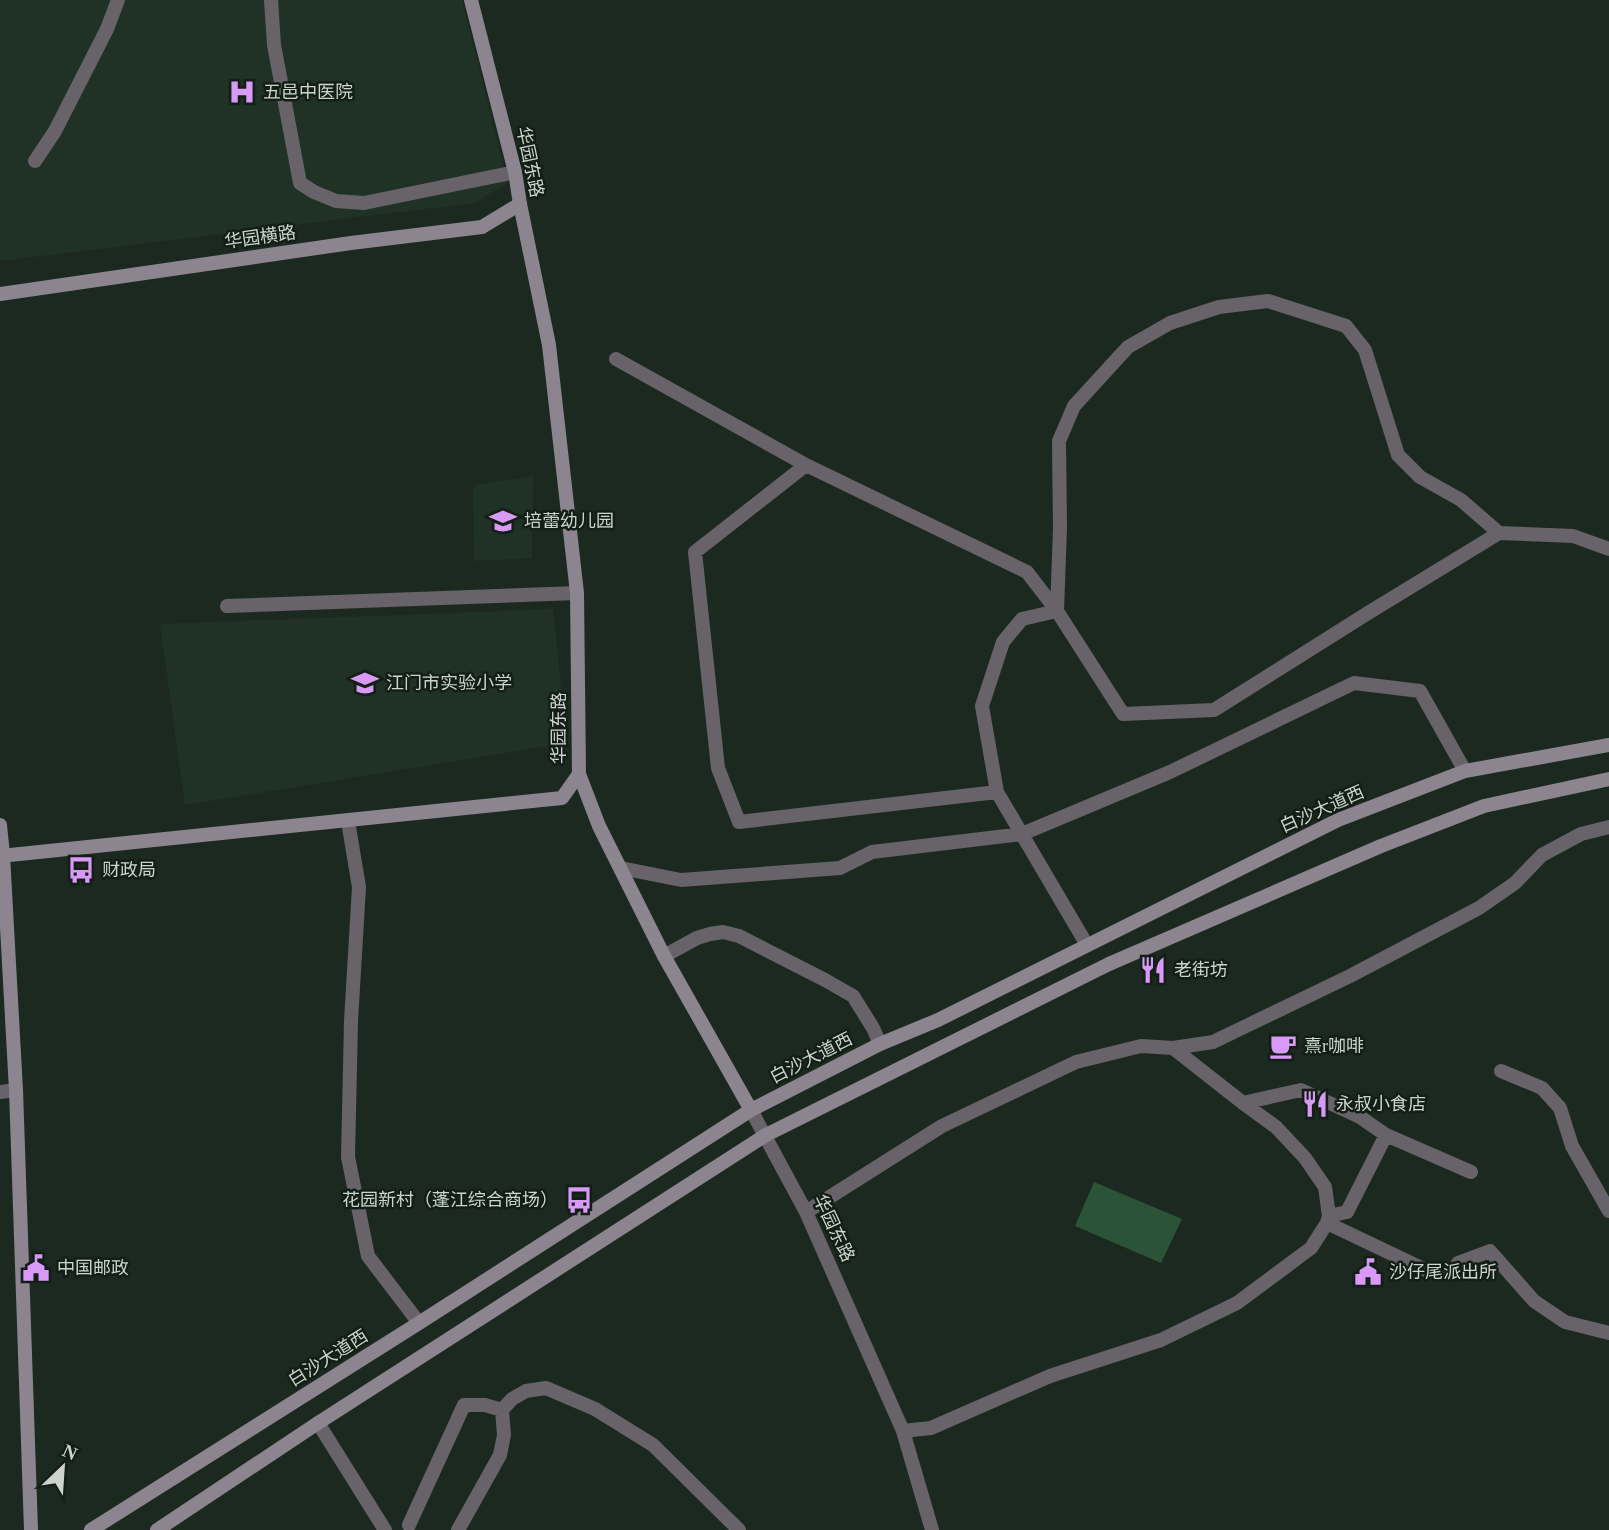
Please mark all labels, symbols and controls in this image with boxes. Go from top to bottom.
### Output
hospital icon: 五邑中医院 [227,77,257,107]
place label: 五邑中医院 [263,82,353,102]
street label: 华园东路 [513,125,547,199]
street label: 华园横路 [223,222,297,252]
school or university icon: 培蕾幼儿园 [488,506,518,536]
place label: 培蕾幼儿园 [524,511,614,531]
school or university icon: 江门市实验小学 [350,668,380,698]
place label: 江门市实验小学 [386,673,512,693]
street label: 华园东路 [549,692,569,764]
street label: 白沙大道西 [1277,782,1367,836]
bus stop icon: 财政局 [66,855,96,885]
place label: 财政局 [102,860,156,880]
restaurant icon: 老街坊 [1138,955,1168,985]
place label: 老街坊 [1174,960,1228,980]
street label: 白沙大道西 [766,1029,856,1087]
cafe icon: 熹r咖啡 [1268,1031,1298,1061]
place label: 熹r咖啡 [1304,1036,1364,1056]
restaurant icon: 永叔小食店 [1300,1089,1330,1119]
place label: 永叔小食店 [1336,1094,1426,1114]
bus stop icon: 花园新村（蓬江综合商场） [564,1185,594,1215]
place label: 花园新村（蓬江综合商场） [342,1190,558,1210]
street label: 华园东路 [810,1191,858,1265]
public building icon: 中国邮政 [21,1253,51,1283]
public building icon: 沙仔尾派出所 [1353,1257,1383,1287]
place label: 中国邮政 [57,1258,129,1278]
place label: 沙仔尾派出所 [1389,1262,1497,1282]
street label: 白沙大道西 [285,1326,371,1390]
north arrow [28,1432,98,1502]
text: N [59,1440,81,1465]

